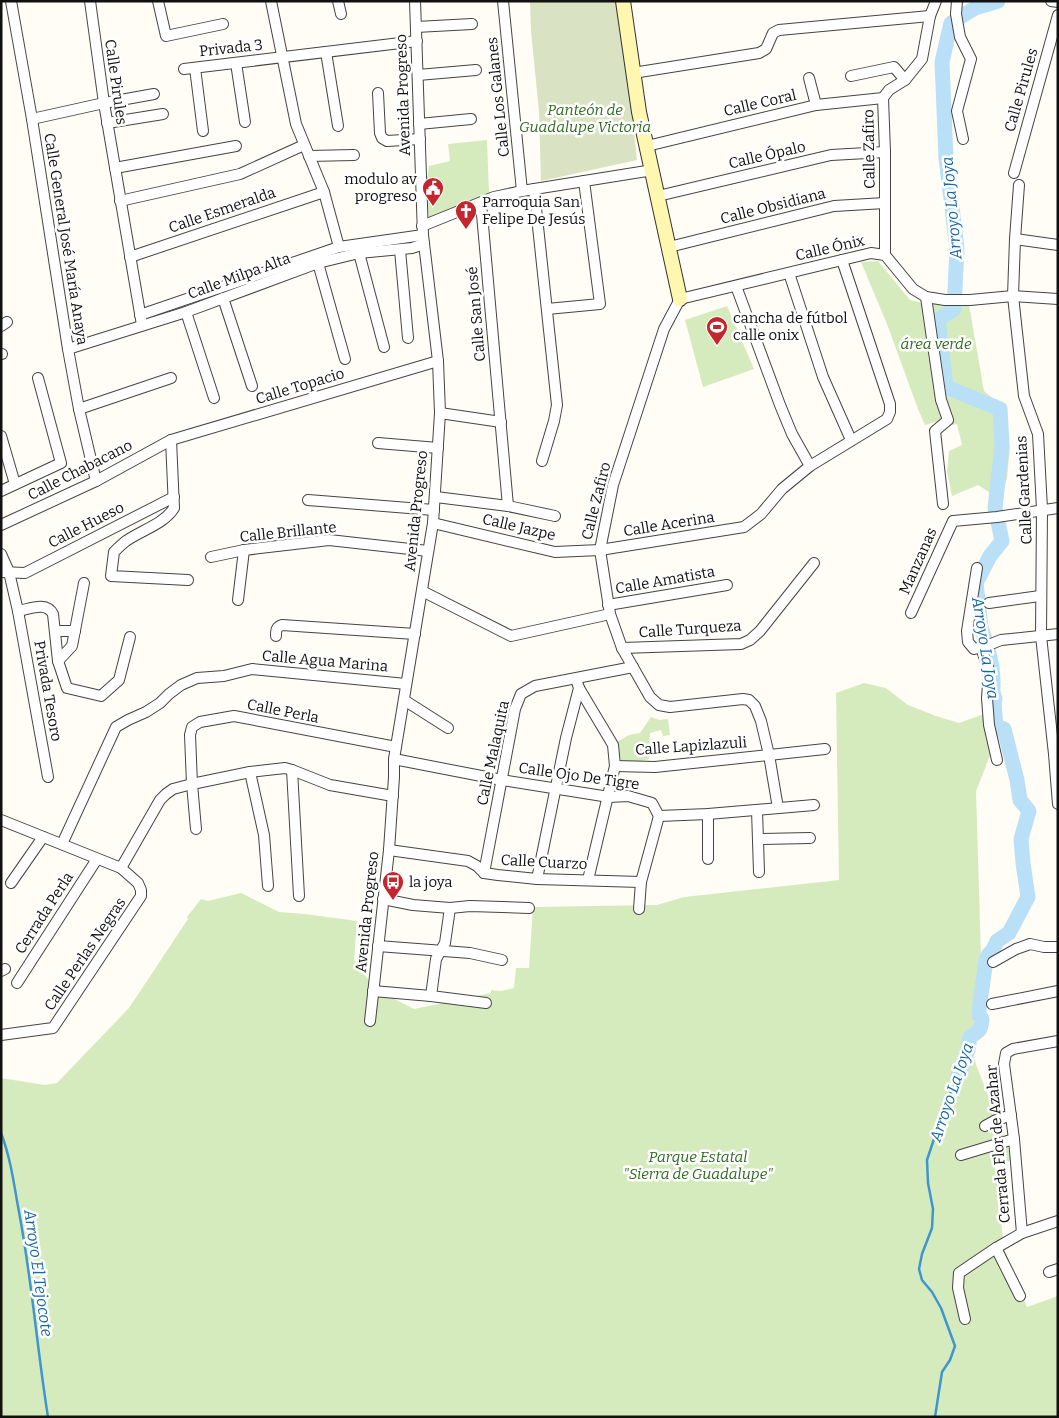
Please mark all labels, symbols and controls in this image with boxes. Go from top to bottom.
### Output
street label: Avenida Progreso [392,34,414,156]
street label: Privada 3 [198,36,264,60]
street label: Calle Los Galanes [483,36,513,158]
street label: Calle Pirules [101,38,131,126]
street label: Calle Pirules [1000,46,1042,134]
street label: Calle Coral [722,86,798,120]
park label: Panteón de Guadalupe Victoria [519,101,651,136]
street label: Calle Zafiro [859,109,879,189]
street label: Calle General José María Anaya [40,132,92,346]
street label: Calle Ópalo [727,137,807,173]
water label: Arroyo La Joya [938,156,966,261]
place label: modulo av progreso [344,170,417,205]
public building icon: modulo av progreso [421,176,445,207]
street label: Calle Esmeralda [166,183,278,237]
street label: Calle Obsidiana [718,184,828,228]
place label: Parroquia San Felipe De Jesús [482,193,585,228]
church icon: Parroquia San Felipe De Jesús [454,199,478,230]
street label: Calle Ónix [794,231,867,265]
street label: Calle Milpa Alta [185,249,293,303]
street label: Calle San José [463,266,489,362]
place label: cancha de fútbol calle onix [733,309,848,344]
sports icon: cancha de fútbol calle onix [705,315,729,346]
park label: área verde [901,335,972,353]
street label: Calle Topacio [253,364,347,408]
street label: Calle Gardenias [1012,435,1036,545]
street label: Calle Chabacano [25,436,135,504]
street label: Avenida Progreso [401,450,431,572]
street label: Calle Zafiro [578,460,614,542]
street label: Calle Hueso [45,498,127,552]
street label: Calle Acerina [622,508,716,540]
street label: Calle Jazpe [481,510,557,544]
street label: Calle Brillante [239,518,337,546]
street label: Manzanas [895,525,941,597]
street label: Calle Amatista [614,562,716,598]
water label: Arroyo La Joya [968,595,1003,700]
street label: Calle Turqueza [638,616,742,642]
street label: Privada Tesoro [30,639,66,743]
street label: Calle Agua Marina [261,647,389,675]
street label: Calle Perla [245,695,321,727]
street label: Calle Malaquita [473,699,513,807]
street label: Calle Lapizlazuli [635,733,748,759]
street label: Calle Ojo De Tigre [518,759,640,793]
street label: Avenida Progreso [352,851,382,973]
street label: Calle Cuarzo [500,851,588,873]
street label: Cerrada Perla [11,869,77,957]
bus stop icon: la joya [381,870,405,901]
place label: la joya [409,873,453,891]
street label: Calle Perlas Negras [40,894,130,1014]
water label: Arroyo La Joya [925,1040,977,1145]
street label: Cerrada Flor de Azahar [982,1064,1014,1224]
park label: Parque Estatal "Sierra de Guadalupe" [623,1148,773,1183]
water label: Arroyo El Tejocote [20,1207,57,1338]

